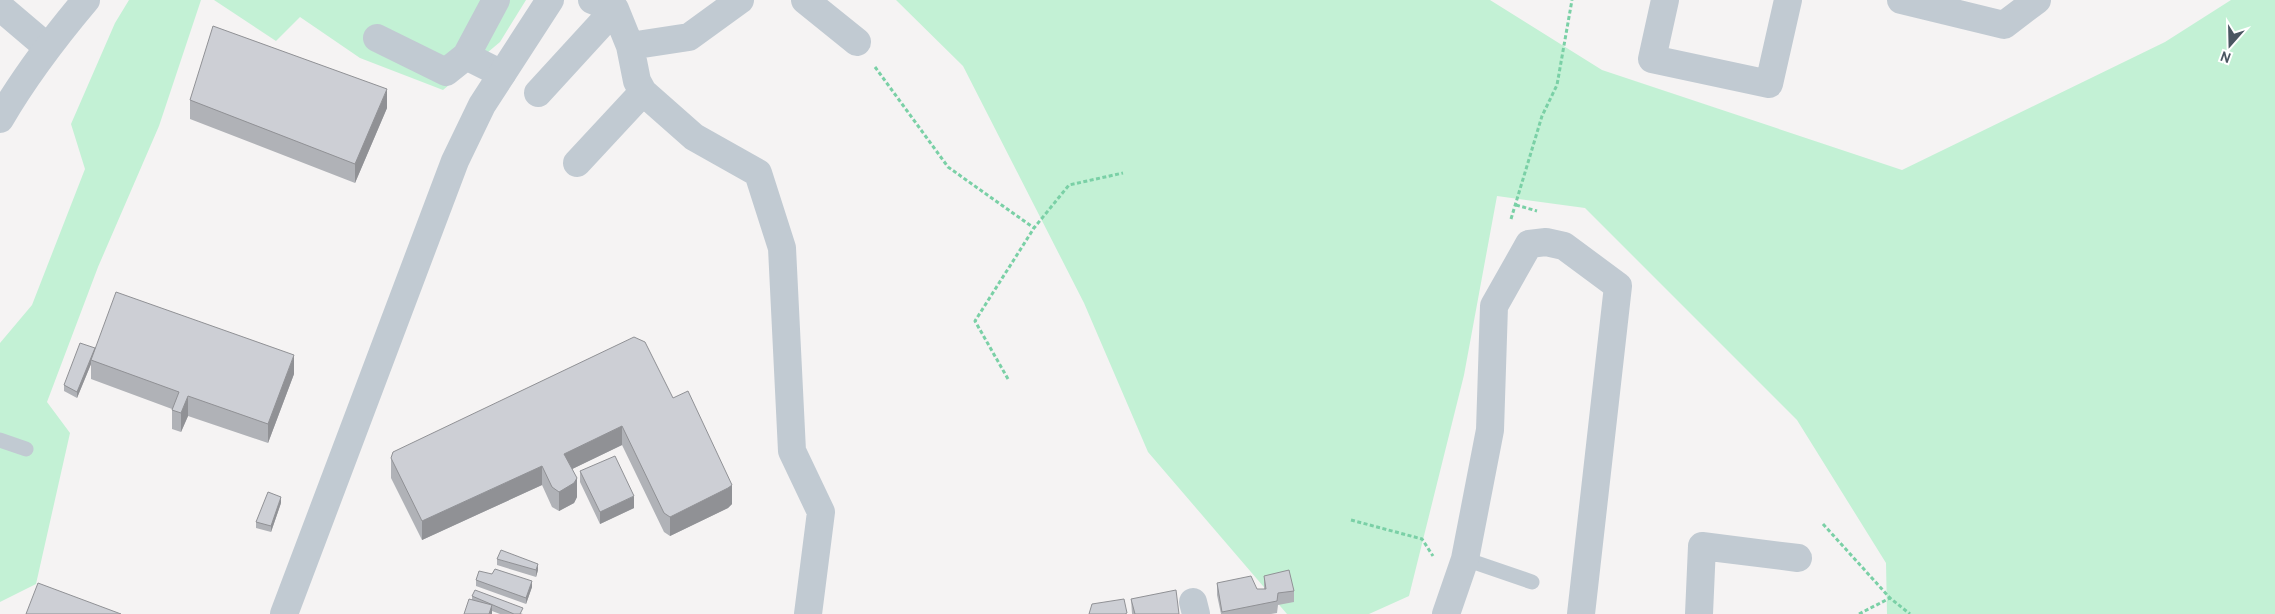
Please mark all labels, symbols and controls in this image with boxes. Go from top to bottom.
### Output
north arrow [2205,20,2255,70]
text: N [2218,46,2234,66]

